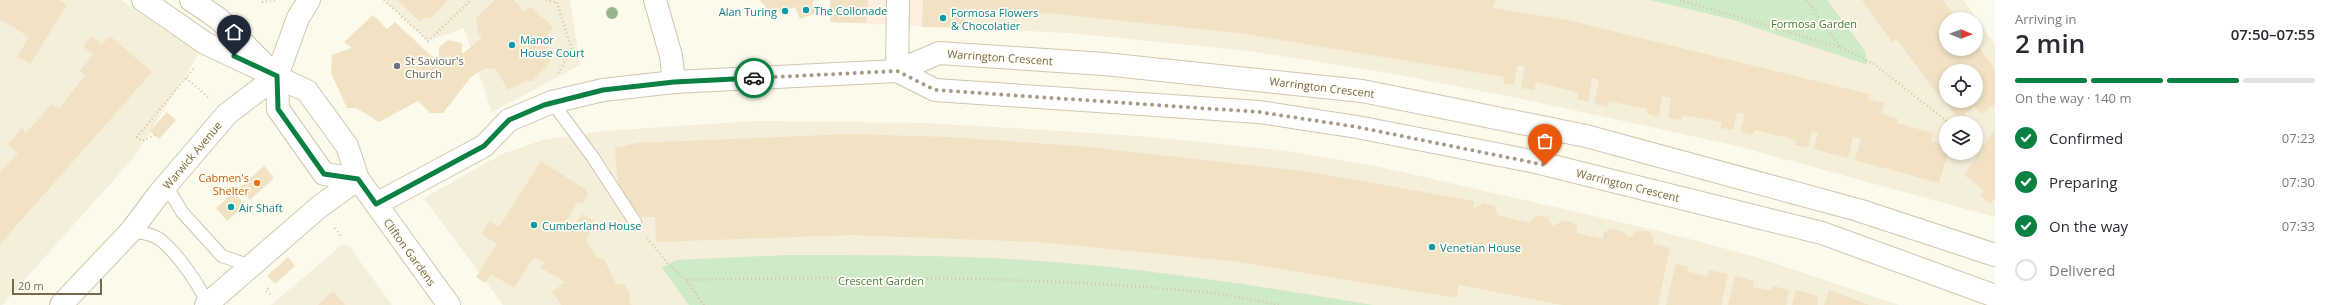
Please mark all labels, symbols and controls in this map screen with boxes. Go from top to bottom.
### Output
place label: The Collonade [814,3,887,18]
place label: Alan Turing [719,4,777,19]
marker: The Collonade [801,5,811,15]
place label: Formosa Flowers & Chocolatier [951,5,1038,33]
marker: Alan Turing [780,6,790,16]
text: Arriving in [2015,10,2077,28]
north arrow [1939,12,1983,56]
map controls [1939,12,1983,160]
marker: Formosa Flowers & Chocolatier [938,13,948,23]
pin [217,15,251,56]
park label: Formosa Garden [1771,16,1857,31]
icon: home [223,21,245,43]
text: 07:50–07:55 [2231,24,2315,44]
text: 2 min [2015,25,2085,61]
place label: Manor House Court [520,32,585,60]
marker: Manor House Court [507,40,517,50]
street label: Warrington Crescent [947,46,1053,68]
place label: St Saviour's Church [405,53,464,81]
courier [734,58,774,98]
marker: St Saviour's Church [392,61,402,71]
button: locate [1939,64,1983,108]
icon: car [743,67,765,89]
street label: Warrington Crescent [1269,73,1376,101]
text: On the way · 140 m [2015,89,2131,107]
button: layers [1939,116,1983,160]
street label: Warwick Avenue [159,118,225,192]
pin [1528,124,1562,165]
icon: check [2015,127,2037,149]
text: Confirmed [2049,128,2123,148]
text: 07:23 [2282,129,2315,147]
icon: bag [1534,130,1556,152]
street label: Warrington Crescent [1575,165,1681,205]
place label: Cabmen's Shelter [198,170,250,198]
icon: check [2015,171,2037,193]
text: Preparing [2049,172,2117,192]
text: 07:30 [2282,173,2315,191]
marker: Cabmen's Shelter [252,178,262,188]
place label: Air Shaft [239,200,283,215]
marker: Air Shaft [226,202,236,212]
street label: Clifton Gardens [380,215,440,289]
icon: check [2015,215,2037,237]
text: On the way [2049,216,2128,236]
text: 07:33 [2282,217,2315,235]
place label: Cumberland House [542,218,641,233]
marker: Cumberland House [529,220,539,230]
place label: Venetian House [1440,240,1521,255]
marker: Venetian House [1427,242,1437,252]
text: Delivered [2049,260,2116,280]
park label: Crescent Garden [838,273,924,288]
scale bar [12,277,102,296]
text: 20 m [18,278,44,293]

